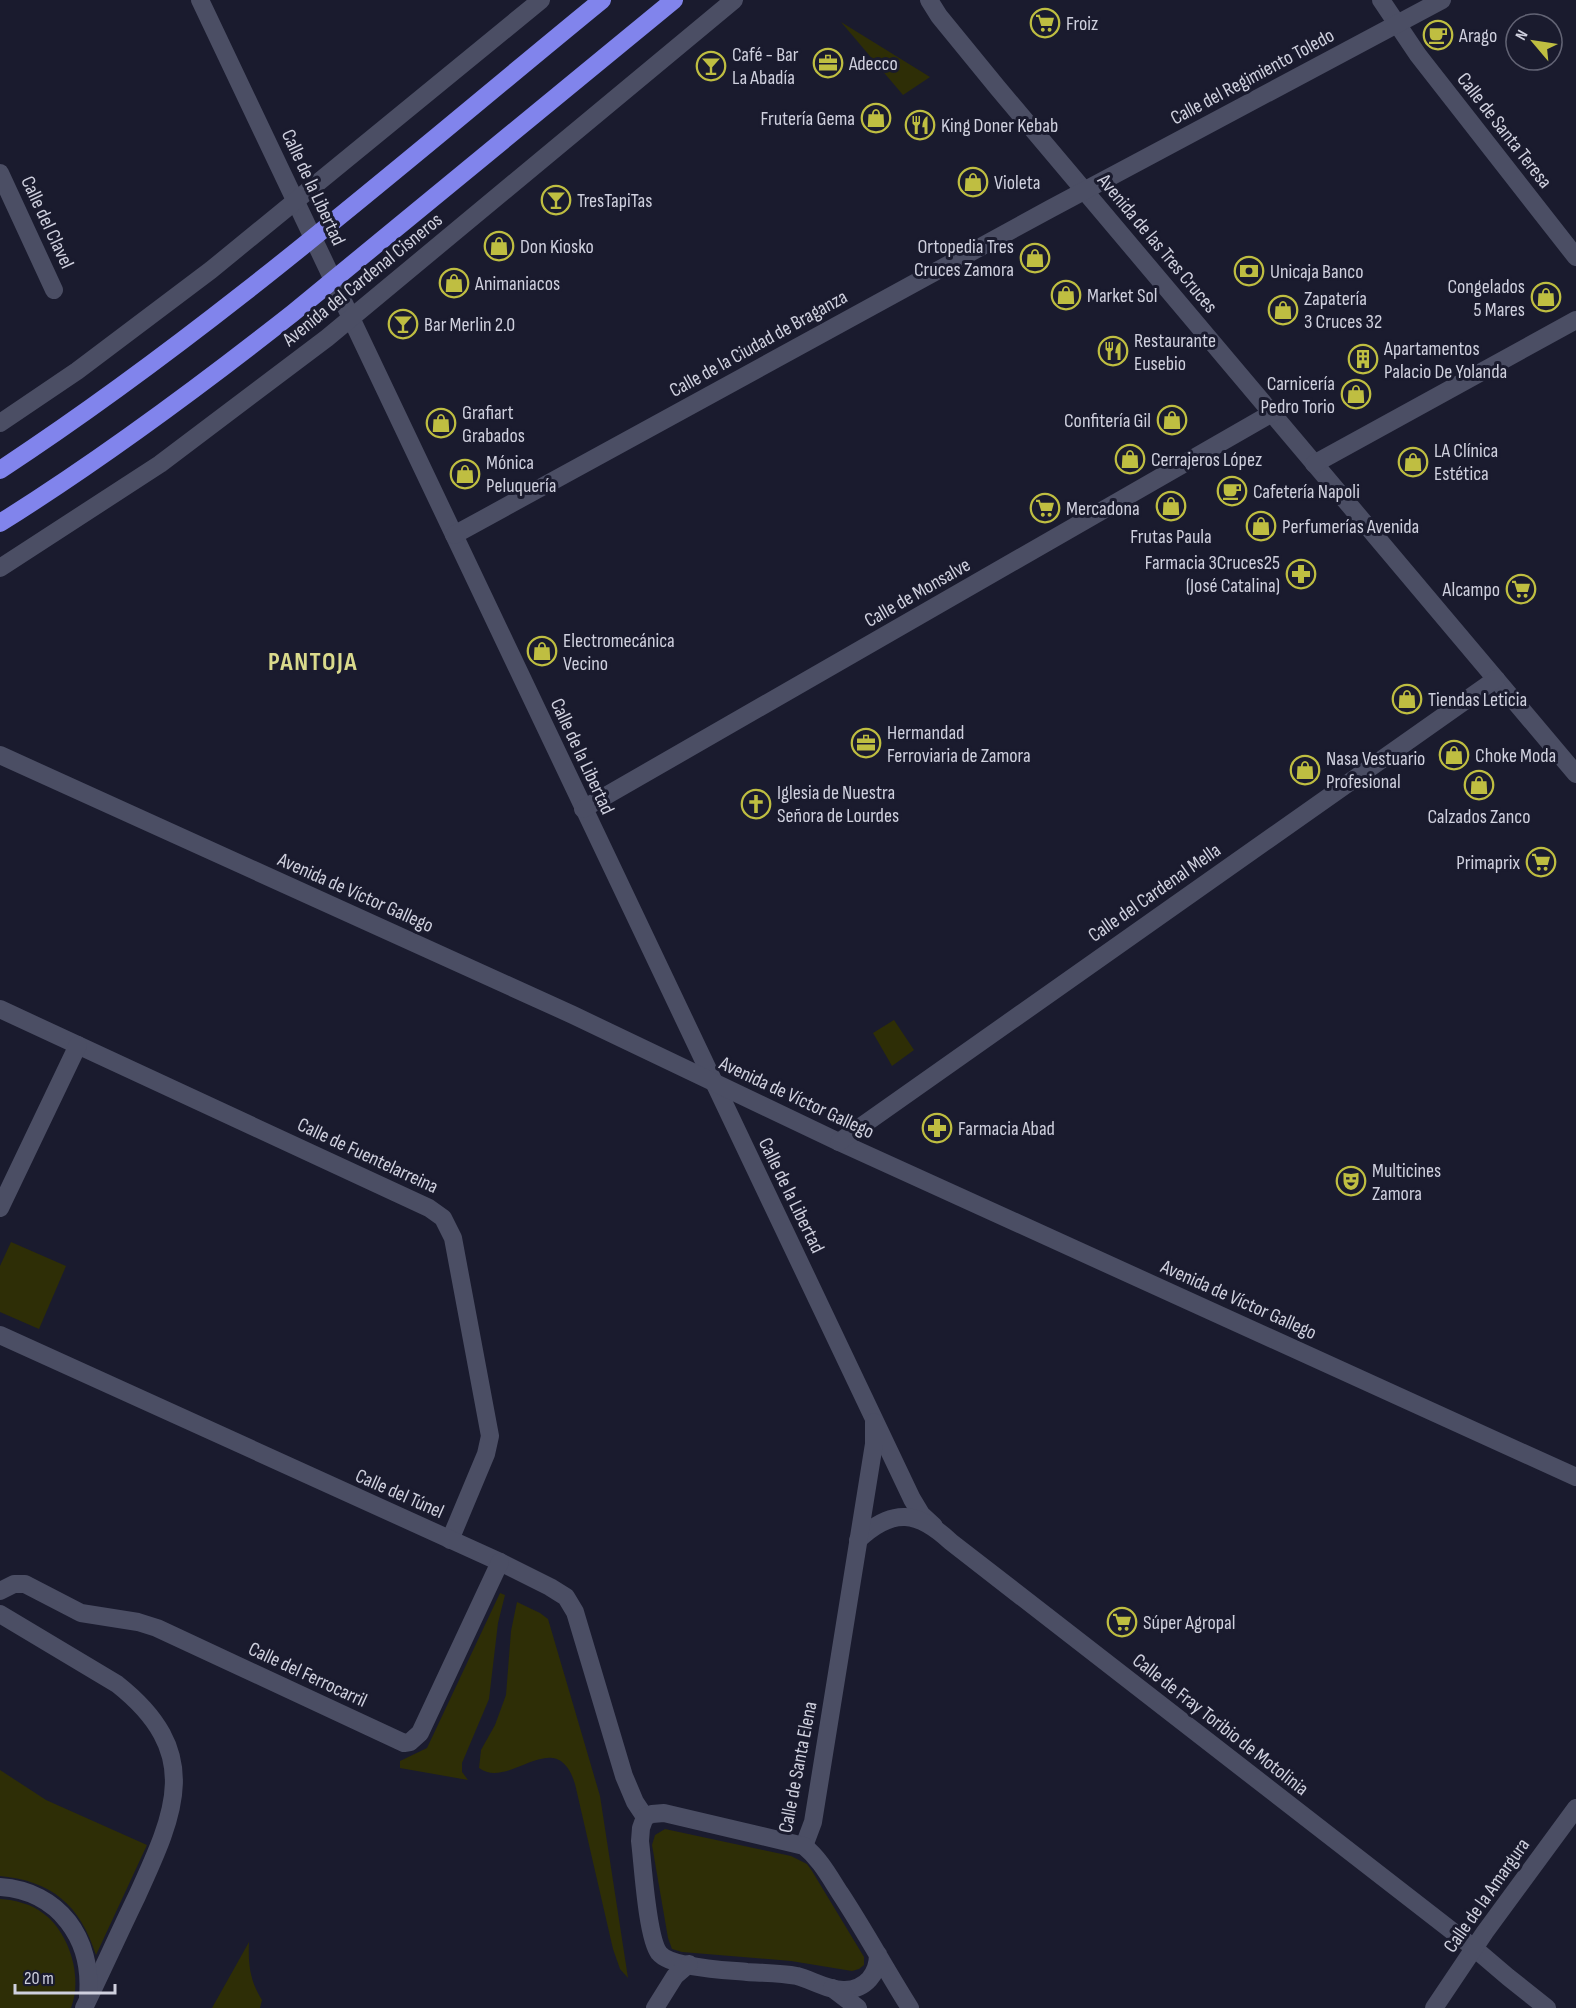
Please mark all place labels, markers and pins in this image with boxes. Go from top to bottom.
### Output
supermarket icon: Froiz [1029,7,1061,39]
place label: Froiz [1066,12,1098,36]
cafe icon: Arago [1422,19,1454,51]
place label: Arago [1458,24,1497,48]
place label: Café - Bar La Abadía [732,43,799,90]
office icon: Adecco [812,47,844,79]
bar icon: Café - Bar La Abadía [695,50,727,82]
place label: Adecco [848,52,898,76]
shop icon: Frutería Gema [860,102,892,134]
place label: Frutería Gema [760,107,855,131]
restaurant icon: King Doner Kebab [904,109,936,141]
place label: King Doner Kebab [941,114,1058,138]
shop icon: Violeta [957,166,989,198]
place label: Violeta [994,171,1040,195]
bar icon: TresTapiTas [540,184,572,216]
place label: TresTapiTas [577,189,652,213]
shop icon: Don Kiosko [483,230,515,262]
place label: Don Kiosko [520,235,594,259]
place label: Ortopedia Tres Cruces Zamora [914,235,1014,282]
shop icon: Ortopedia Tres Cruces Zamora [1019,242,1051,274]
bank icon: Unicaja Banco [1233,255,1265,287]
place label: Unicaja Banco [1270,260,1364,284]
shop icon: Animaniacos [438,267,470,299]
place label: Animaniacos [474,272,560,296]
place label: Congelados 5 Mares [1447,275,1525,322]
shop icon: Market Sol [1050,279,1082,311]
shop icon: Congelados 5 Mares [1530,281,1562,313]
place label: Market Sol [1087,284,1157,308]
place label: Zapatería 3 Cruces 32 [1304,287,1382,334]
shop icon: Zapatería 3 Cruces 32 [1267,294,1299,326]
bar icon: Bar Merlin 2.0 [387,308,419,340]
place label: Bar Merlin 2.0 [424,313,515,337]
place label: Restaurante Eusebio [1134,329,1216,376]
restaurant icon: Restaurante Eusebio [1097,335,1129,367]
place label: Apartamentos Palacio De Yolanda [1383,337,1507,384]
building icon: Apartamentos Palacio De Yolanda [1347,343,1379,375]
place label: Carnicería Pedro Torio [1260,372,1335,419]
shop icon: Carnicería Pedro Torio [1340,378,1372,410]
place label: Grafiart Grabados [462,401,525,448]
shop icon: Confitería Gil [1156,404,1188,436]
shop icon: Grafiart Grabados [425,407,457,439]
place label: Confitería Gil [1064,409,1151,433]
place label: LA Clínica Estética [1434,439,1498,486]
shop icon: Cerrajeros López [1114,443,1146,475]
shop icon: LA Clínica Estética [1397,446,1429,478]
place label: Cerrajeros López [1151,448,1262,472]
place label: Mónica Peluquería [486,451,556,498]
shop icon: Mónica Peluquería [449,458,481,490]
cafe icon: Cafetería Napoli [1216,475,1248,507]
place label: Cafetería Napoli [1253,480,1360,504]
shop icon: Frutas Paula [1155,490,1187,522]
supermarket icon: Mercadona [1029,492,1061,524]
place label: Mercadona [1066,497,1140,521]
shop icon: Perfumerías Avenida [1245,510,1277,542]
place label: Perfumerías Avenida [1282,515,1419,539]
place label: Frutas Paula [1130,525,1212,549]
place label: Farmacia 3Cruces25 (José Catalina) [1145,551,1280,598]
pharmacy icon: Farmacia 3Cruces25 (José Catalina) [1285,558,1317,590]
supermarket icon: Alcampo [1505,573,1537,605]
place label: Alcampo [1442,578,1500,602]
place label: Electromecánica Vecino [563,629,675,676]
shop icon: Electromecánica Vecino [526,635,558,667]
shop icon: Tiendas Leticia [1391,683,1423,715]
place label: Tiendas Leticia [1428,688,1527,712]
place label: Hermandad Ferroviaria de Zamora [887,721,1031,768]
office icon: Hermandad Ferroviaria de Zamora [850,727,882,759]
shop icon: Choke Moda [1438,739,1470,771]
place label: Choke Moda [1475,744,1556,768]
place label: Nasa Vestuario Profesional [1326,747,1425,794]
shop icon: Nasa Vestuario Profesional [1289,754,1321,786]
shop icon: Calzados Zanco [1463,769,1495,801]
place label: Iglesia de Nuestra Señora de Lourdes [777,781,899,828]
church icon: Iglesia de Nuestra Señora de Lourdes [740,788,772,820]
place label: Calzados Zanco [1427,805,1531,829]
supermarket icon: Primaprix [1525,846,1557,878]
place label: Primaprix [1456,851,1520,875]
pharmacy icon: Farmacia Abad [921,1112,953,1144]
place label: Farmacia Abad [958,1117,1055,1141]
place label: Multicines Zamora [1372,1159,1441,1206]
theatre icon: Multicines Zamora [1335,1165,1367,1197]
supermarket icon: Súper Agropal [1106,1606,1138,1638]
place label: Súper Agropal [1143,1611,1235,1635]

